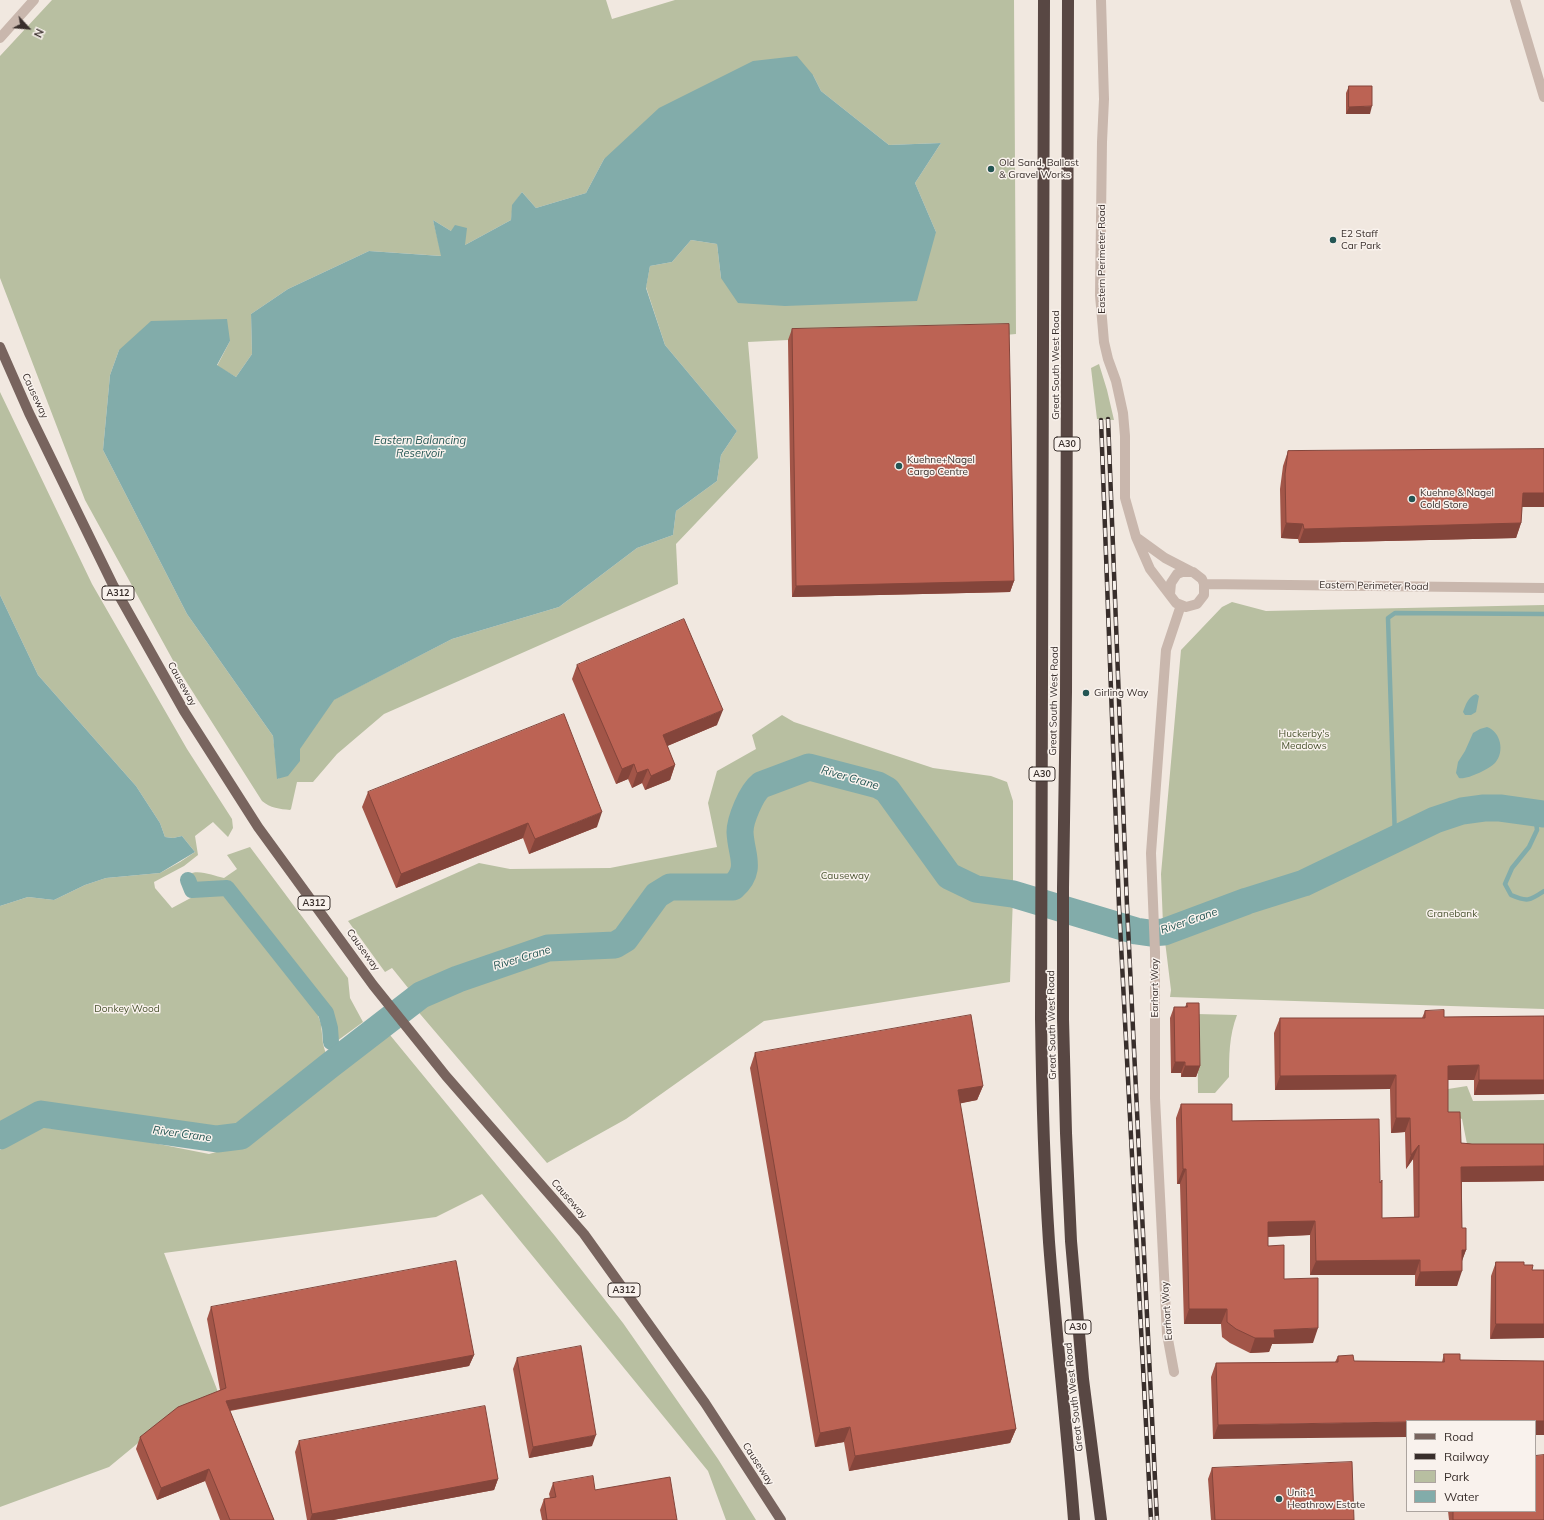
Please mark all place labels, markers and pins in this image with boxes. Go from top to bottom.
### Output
place label: Old Sand, Ballast & Gravel Works [999,157,1079,180]
marker: Old Sand, Ballast & Gravel Works [986,164,996,174]
place label: E2 Staff Car Park [1341,228,1381,252]
marker: E2 Staff Car Park [1328,235,1338,245]
place label: Kuehne+Nagel Cargo Centre [907,454,975,478]
marker: Kuehne+Nagel Cargo Centre [894,461,904,471]
place label: Kuehne & Nagel Cold Store [1420,487,1494,510]
marker: Kuehne & Nagel Cold Store [1407,494,1417,504]
place label: Girling Way [1094,687,1148,699]
marker: Girling Way [1081,688,1091,698]
place label: Unit 1 Heathrow Estate [1287,1487,1365,1510]
marker: Unit 1 Heathrow Estate [1274,1494,1284,1504]

